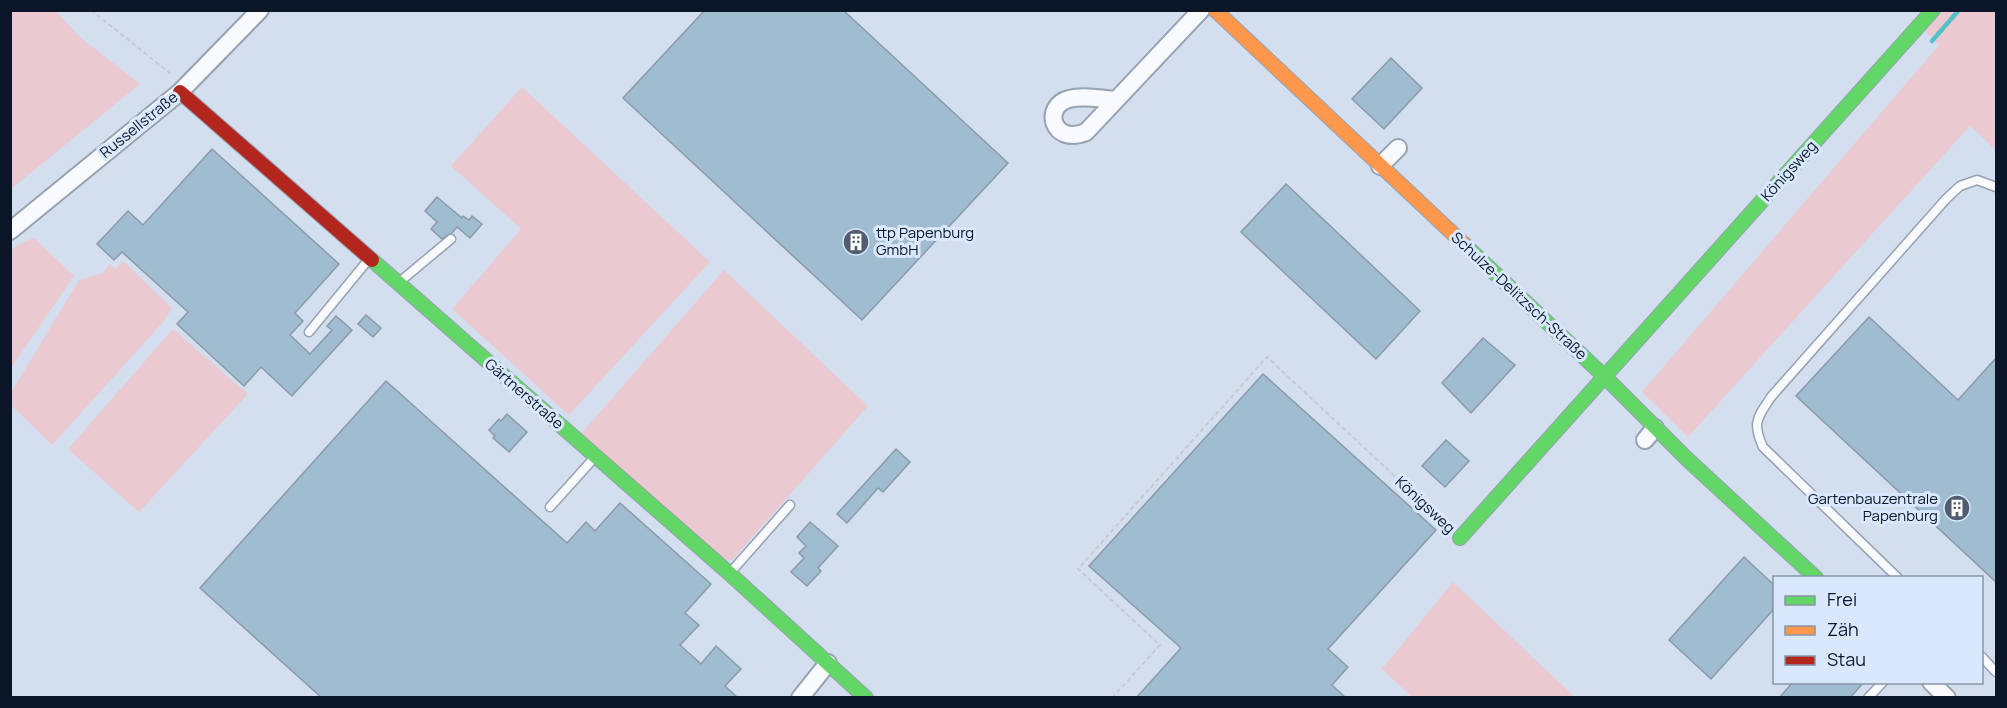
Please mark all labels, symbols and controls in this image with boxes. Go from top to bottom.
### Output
street label: Russellstraße [95,86,182,163]
street label: Königsweg [1756,136,1821,206]
place label: ttp Papenburg GmbH [876,222,974,260]
building icon: ttp Papenburg GmbH [841,227,871,257]
street label: Schulze-Delitzsch-Straße [1447,227,1592,364]
street label: Gärtnerstraße [480,354,568,434]
street label: Königsweg [1391,471,1460,538]
place label: Gartenbauzentrale Papenburg [1808,488,1938,526]
building icon: Gartenbauzentrale Papenburg [1942,493,1972,523]
legend [1773,576,1983,684]
text: Frei [1827,587,1857,611]
text: Zäh [1827,617,1859,641]
text: Stau [1827,647,1866,671]

